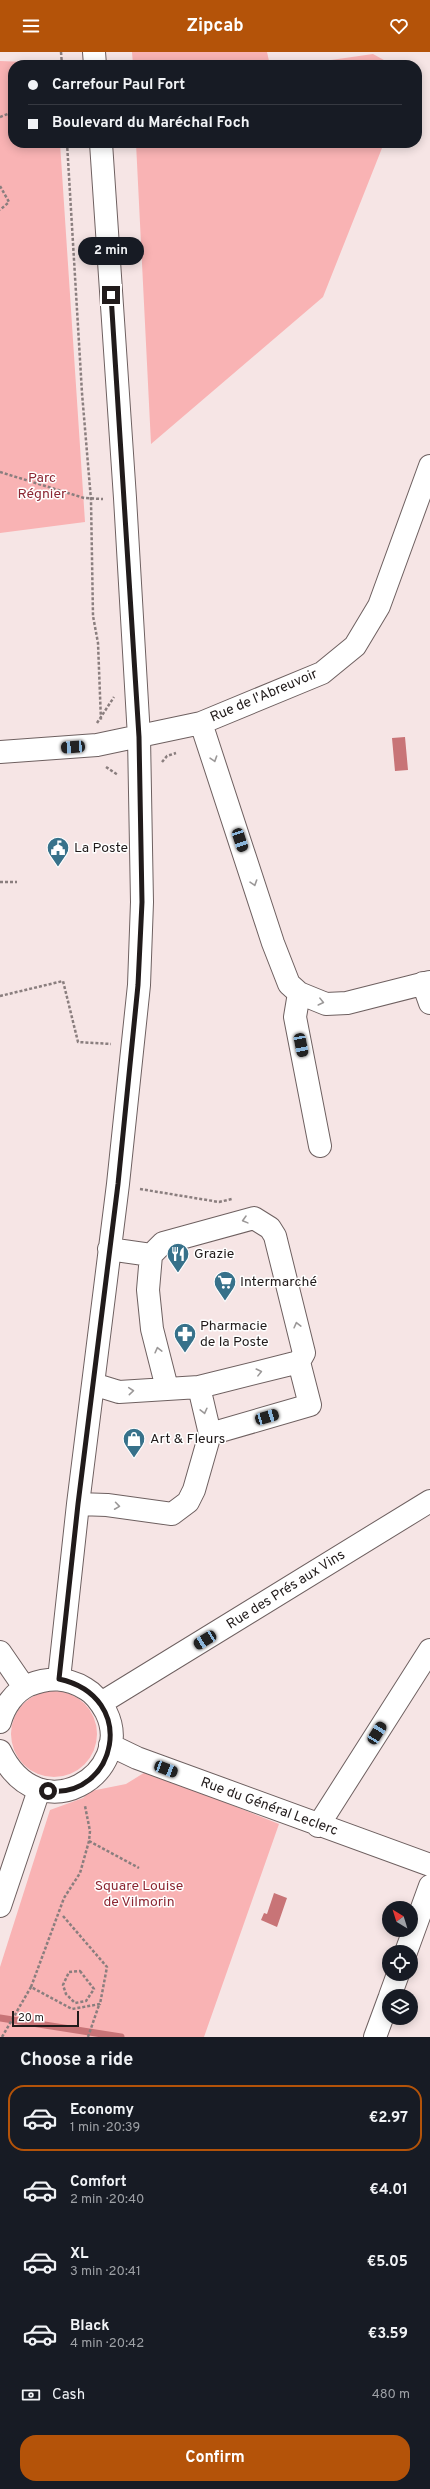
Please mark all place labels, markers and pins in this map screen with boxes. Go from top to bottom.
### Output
public building icon: La Poste [45,835,71,868]
place label: La Poste [74,840,128,857]
restaurant icon: Grazie [165,1241,191,1274]
place label: Grazie [194,1246,234,1263]
supermarket icon: Intermarché [212,1269,238,1302]
place label: Intermarché [240,1274,317,1291]
place label: Pharmacie de la Poste [200,1318,269,1351]
pharmacy icon: Pharmacie de la Poste [172,1321,198,1354]
shop icon: Art & Fleurs [121,1426,147,1459]
place label: Art & Fleurs [150,1431,225,1448]

